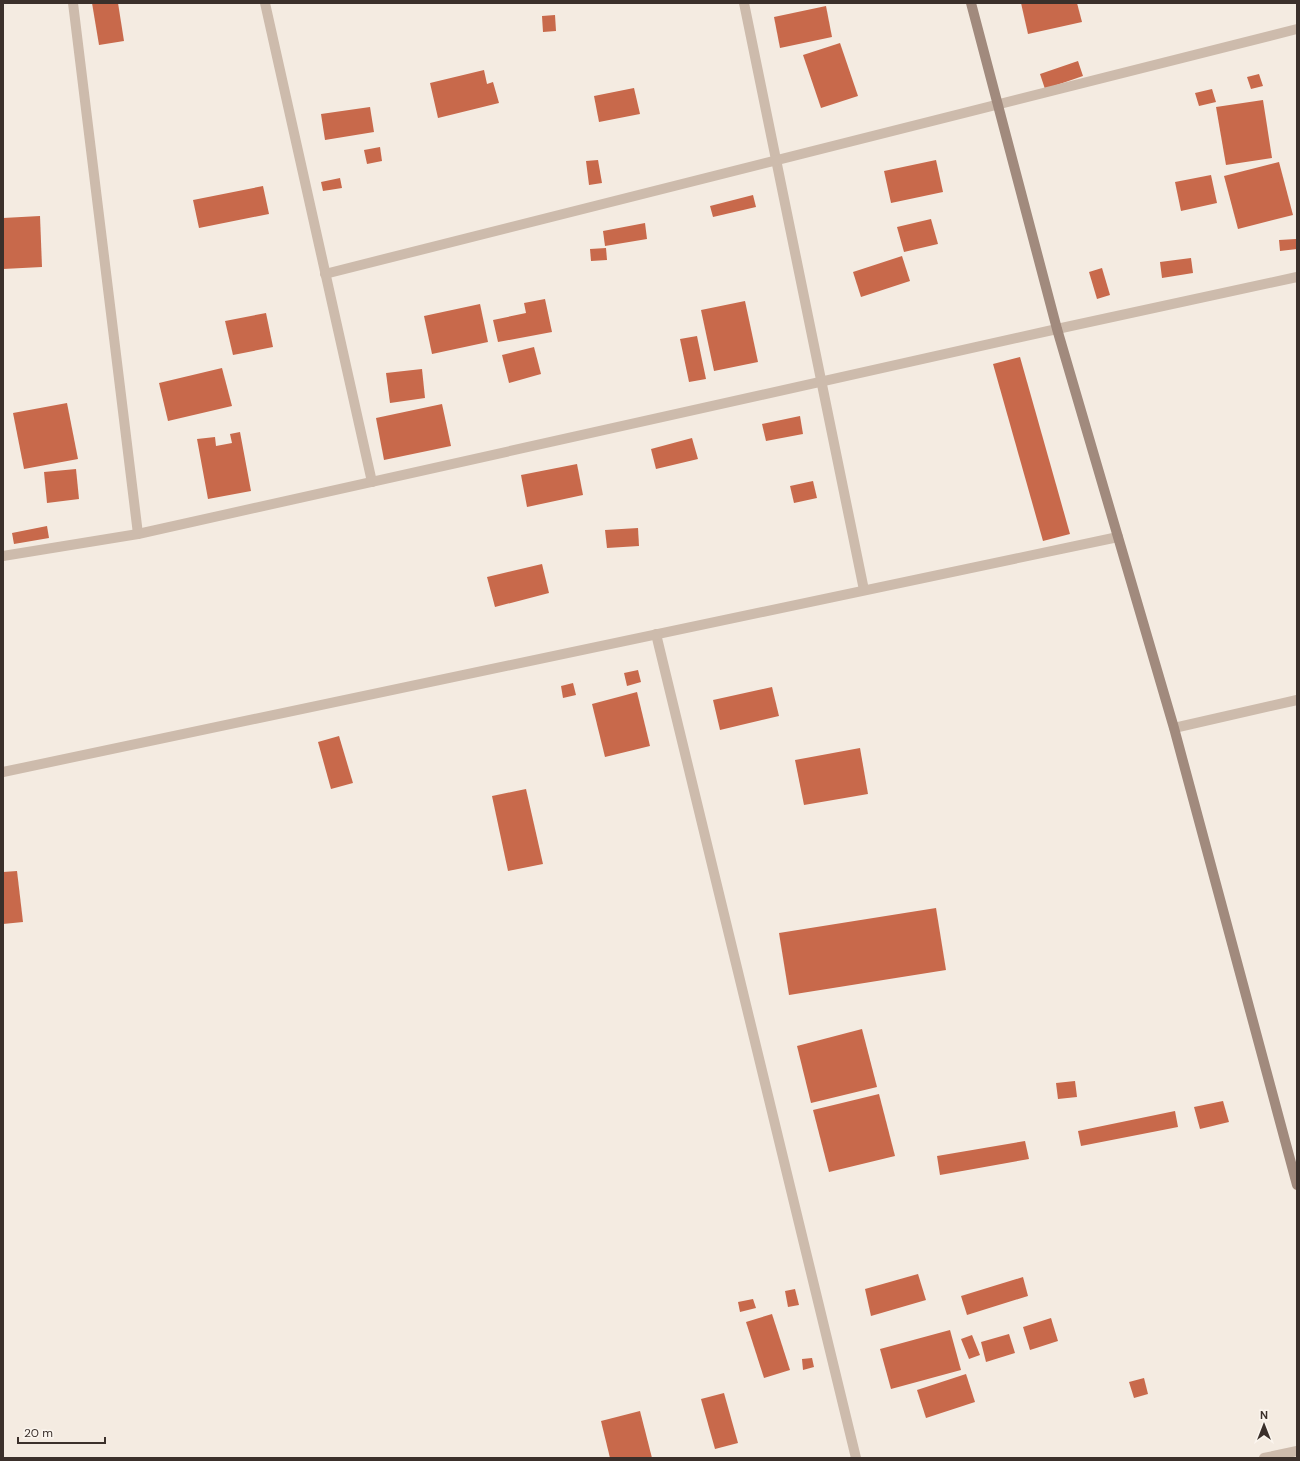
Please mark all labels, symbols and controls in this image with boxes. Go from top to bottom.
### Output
north arrow [1244,1405,1284,1445]
text: N [1260,1408,1268,1422]
scale bar [18,1419,105,1445]
text: 20 m [24,1425,53,1441]

